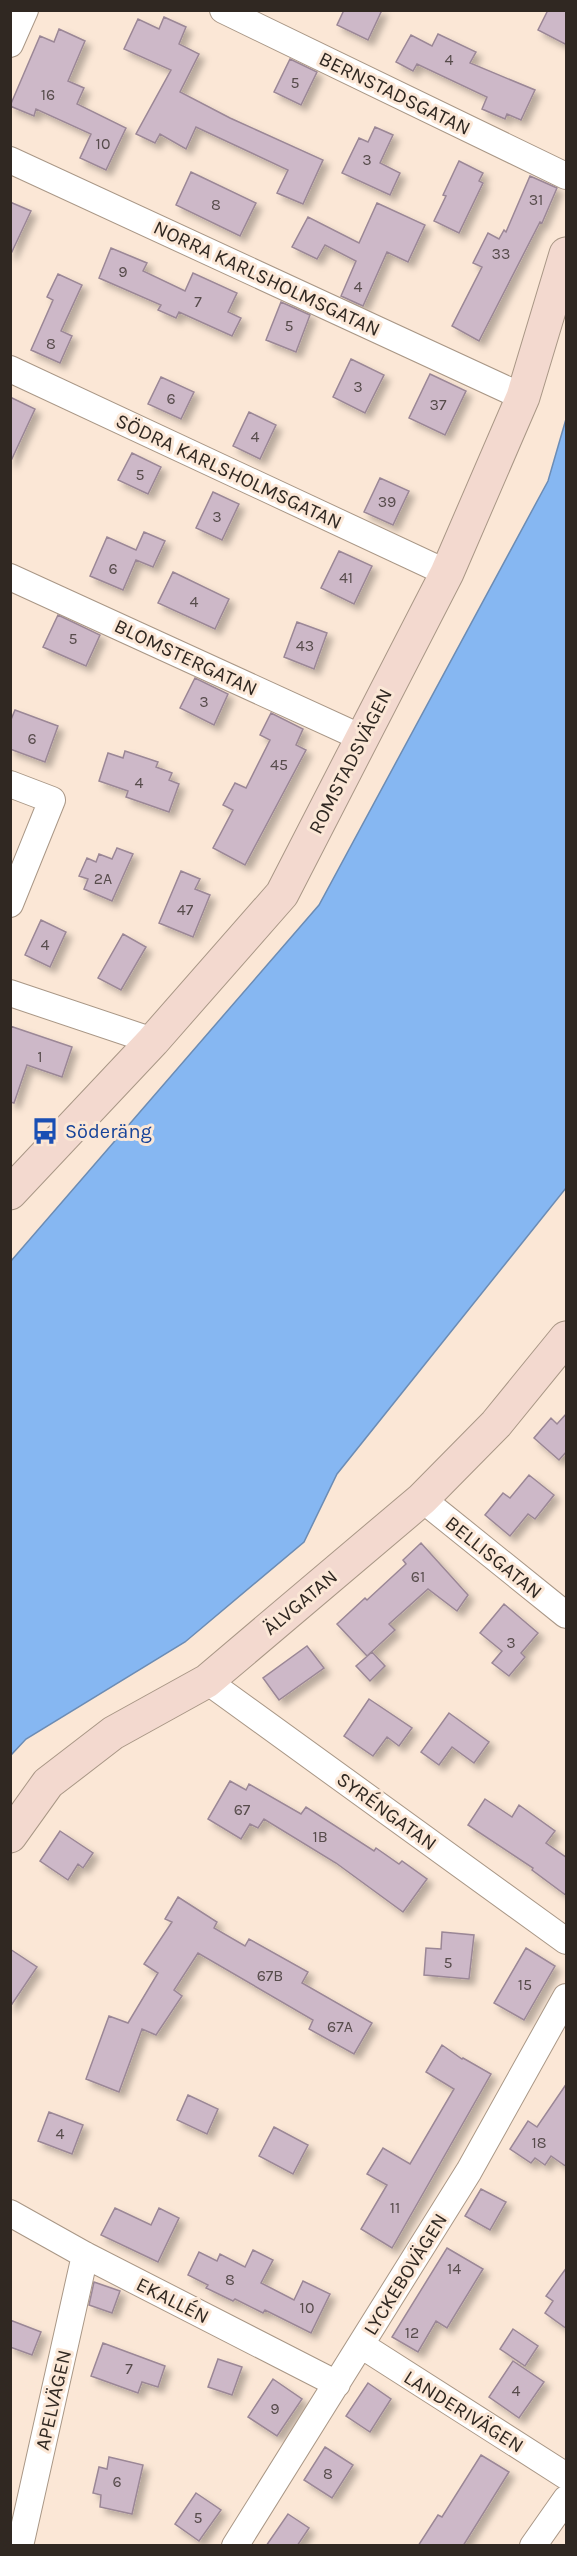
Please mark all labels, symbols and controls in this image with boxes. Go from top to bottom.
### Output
street label: BERNSTADSGATAN [315,47,474,140]
house number: 4 [445,50,454,69]
house number: 5 [290,73,300,92]
house number: 16 [41,85,55,104]
house number: 10 [96,134,110,153]
house number: 3 [362,150,372,169]
house number: 31 [529,190,543,209]
house number: 8 [211,195,221,214]
street label: NORRA KARLSHOLMSGATAN [150,216,384,341]
house number: 33 [492,244,510,263]
house number: 9 [118,262,128,281]
house number: 4 [354,277,363,296]
house number: 7 [194,292,202,311]
house number: 5 [284,316,294,335]
house number: 8 [46,334,56,353]
house number: 3 [353,377,363,396]
house number: 6 [166,389,176,408]
house number: 37 [430,395,447,414]
street label: SÖDRA KARLSHOLMSGATAN [112,409,345,534]
house number: 4 [251,427,260,446]
house number: 5 [135,465,145,484]
house number: 39 [378,492,396,511]
house number: 3 [212,507,222,526]
house number: 6 [108,559,118,578]
house number: 41 [339,568,353,587]
house number: 4 [190,592,199,611]
street label: BLOMSTERGATAN [111,614,261,701]
house number: 5 [68,629,78,648]
house number: 43 [296,636,314,655]
street label: ROMSTADSVÄGEN [304,685,397,838]
house number: 3 [199,692,209,711]
house number: 6 [27,729,37,748]
house number: 45 [270,755,288,774]
house number: 4 [135,773,144,792]
house number: 2A [94,869,112,888]
house number: 47 [177,900,194,919]
house number: 4 [41,935,50,954]
house number: 1 [37,1047,43,1066]
bus stop icon: Söderäng [30,1116,60,1146]
place label: Söderäng [65,1120,152,1143]
street label: BELLISGATAN [441,1511,547,1603]
street label: ÄLVGATAN [259,1565,342,1640]
house number: 61 [411,1567,425,1586]
house number: 3 [506,1633,516,1652]
street label: SYRÉNGATAN [332,1767,442,1855]
house number: 67 [234,1800,251,1819]
house number: 1B [312,1827,328,1846]
house number: 5 [443,1953,453,1972]
house number: 67B [257,1966,283,1985]
house number: 15 [518,1975,532,1994]
house number: 67A [327,2017,353,2036]
house number: 4 [56,2124,65,2143]
house number: 18 [531,2133,547,2152]
house number: 11 [390,2198,400,2217]
street label: LYCKEBOVÄGEN [359,2209,452,2339]
house number: 14 [447,2259,461,2278]
house number: 8 [225,2270,235,2289]
street label: EKALLÉN [133,2271,213,2329]
house number: 10 [300,2298,314,2317]
house number: 12 [405,2323,419,2342]
street label: APELVÄGEN [31,2348,76,2452]
house number: 7 [125,2359,133,2378]
street label: LANDERIVÄGEN [400,2365,528,2457]
house number: 4 [512,2381,521,2400]
house number: 9 [270,2399,280,2418]
house number: 8 [323,2464,333,2483]
house number: 6 [112,2472,122,2491]
house number: 5 [193,2508,203,2527]

